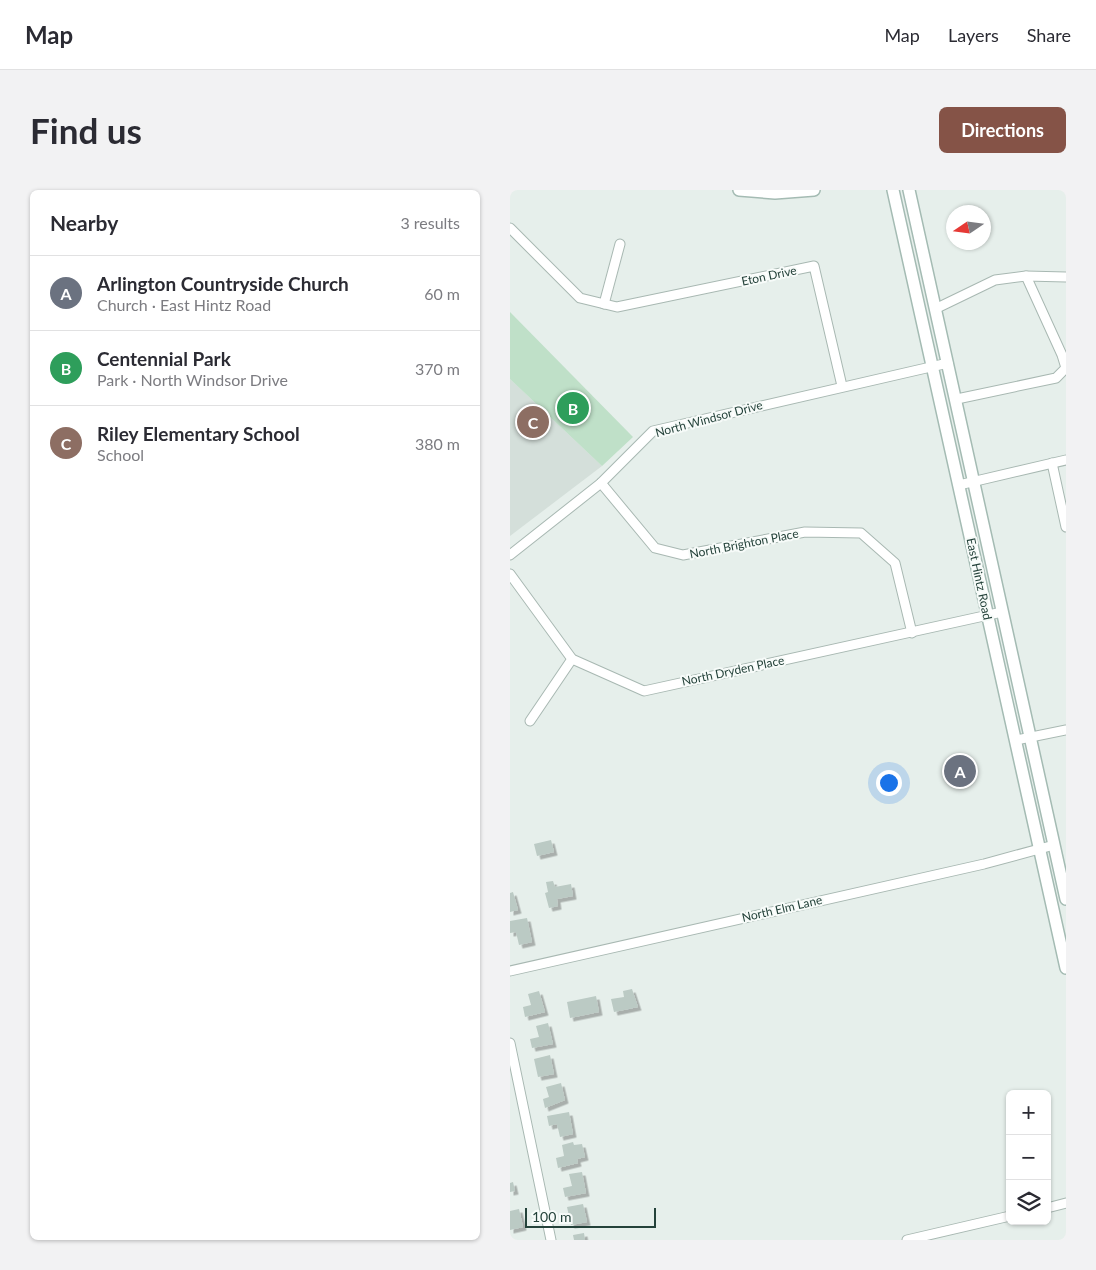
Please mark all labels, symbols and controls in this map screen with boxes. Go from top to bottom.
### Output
text: Map [25,20,73,49]
text: Map [884,24,920,46]
text: Layers [948,24,999,46]
text: Share [1027,24,1071,46]
button: Directions [939,107,1066,153]
text: Find us [30,109,142,151]
north arrow [946,205,991,250]
text: Nearby [50,210,118,235]
text: 3 results [400,213,460,232]
street label: Eton Drive [740,262,798,289]
text: Arlington Countryside Church [97,272,349,295]
text: A [60,284,72,303]
text: 60 m [424,284,460,303]
text: Church · East Hintz Road [97,295,271,314]
text: Centennial Park [97,347,231,370]
text: B [61,359,71,378]
text: 370 m [415,359,460,378]
text: Park · North Windsor Drive [97,370,288,389]
pin: B [557,389,589,427]
street label: North Windsor Drive [654,397,764,440]
pin: C [517,403,549,441]
text: Riley Elementary School [97,422,300,445]
text: C [61,434,71,453]
text: 380 m [415,434,460,453]
text: School [97,445,144,464]
street label: North Brighton Place [688,526,800,561]
street label: East Hintz Road [963,537,995,621]
street label: North Dryden Place [680,652,785,689]
pin: A [944,752,976,790]
your location [876,770,902,796]
street label: North Elm Lane [740,892,824,925]
map controls [1006,1090,1051,1225]
button: + [1006,1090,1051,1135]
button: − [1006,1135,1051,1180]
button: layers [1006,1180,1051,1225]
scale bar [525,1205,656,1228]
text: 100 m [532,1208,571,1225]

